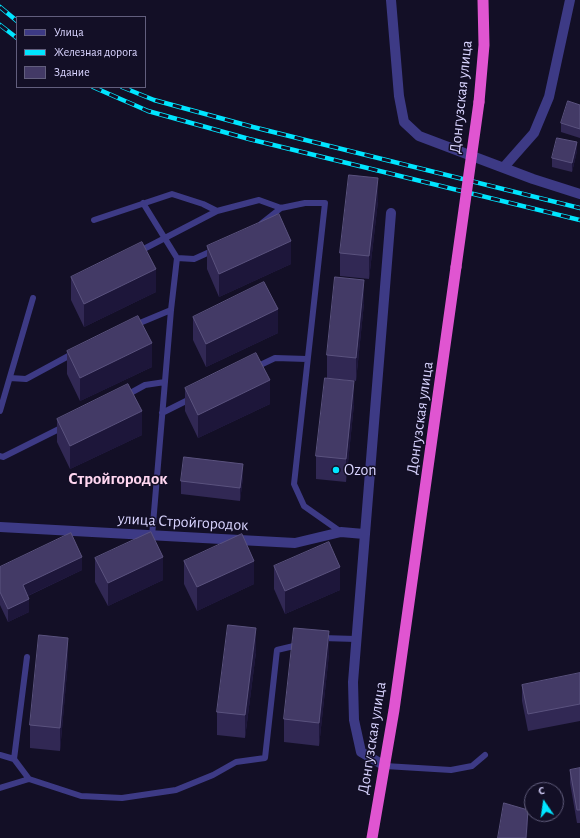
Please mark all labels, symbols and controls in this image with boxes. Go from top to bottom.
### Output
legend [16,16,146,88]
text: Улица [54,26,84,38]
street label: Донгузская улица [446,39,476,155]
text: Железная дорога [54,46,138,58]
text: Здание [54,66,90,78]
street label: Донгузская улица [403,360,437,476]
place label: Ozon [344,460,376,480]
marker: Ozon [331,465,341,475]
district label: Стройгородок [68,469,168,489]
street label: улица Стройгородок [117,509,249,535]
street label: Донгузская улица [354,680,390,796]
north arrow [524,782,564,822]
text: С [537,785,546,797]

